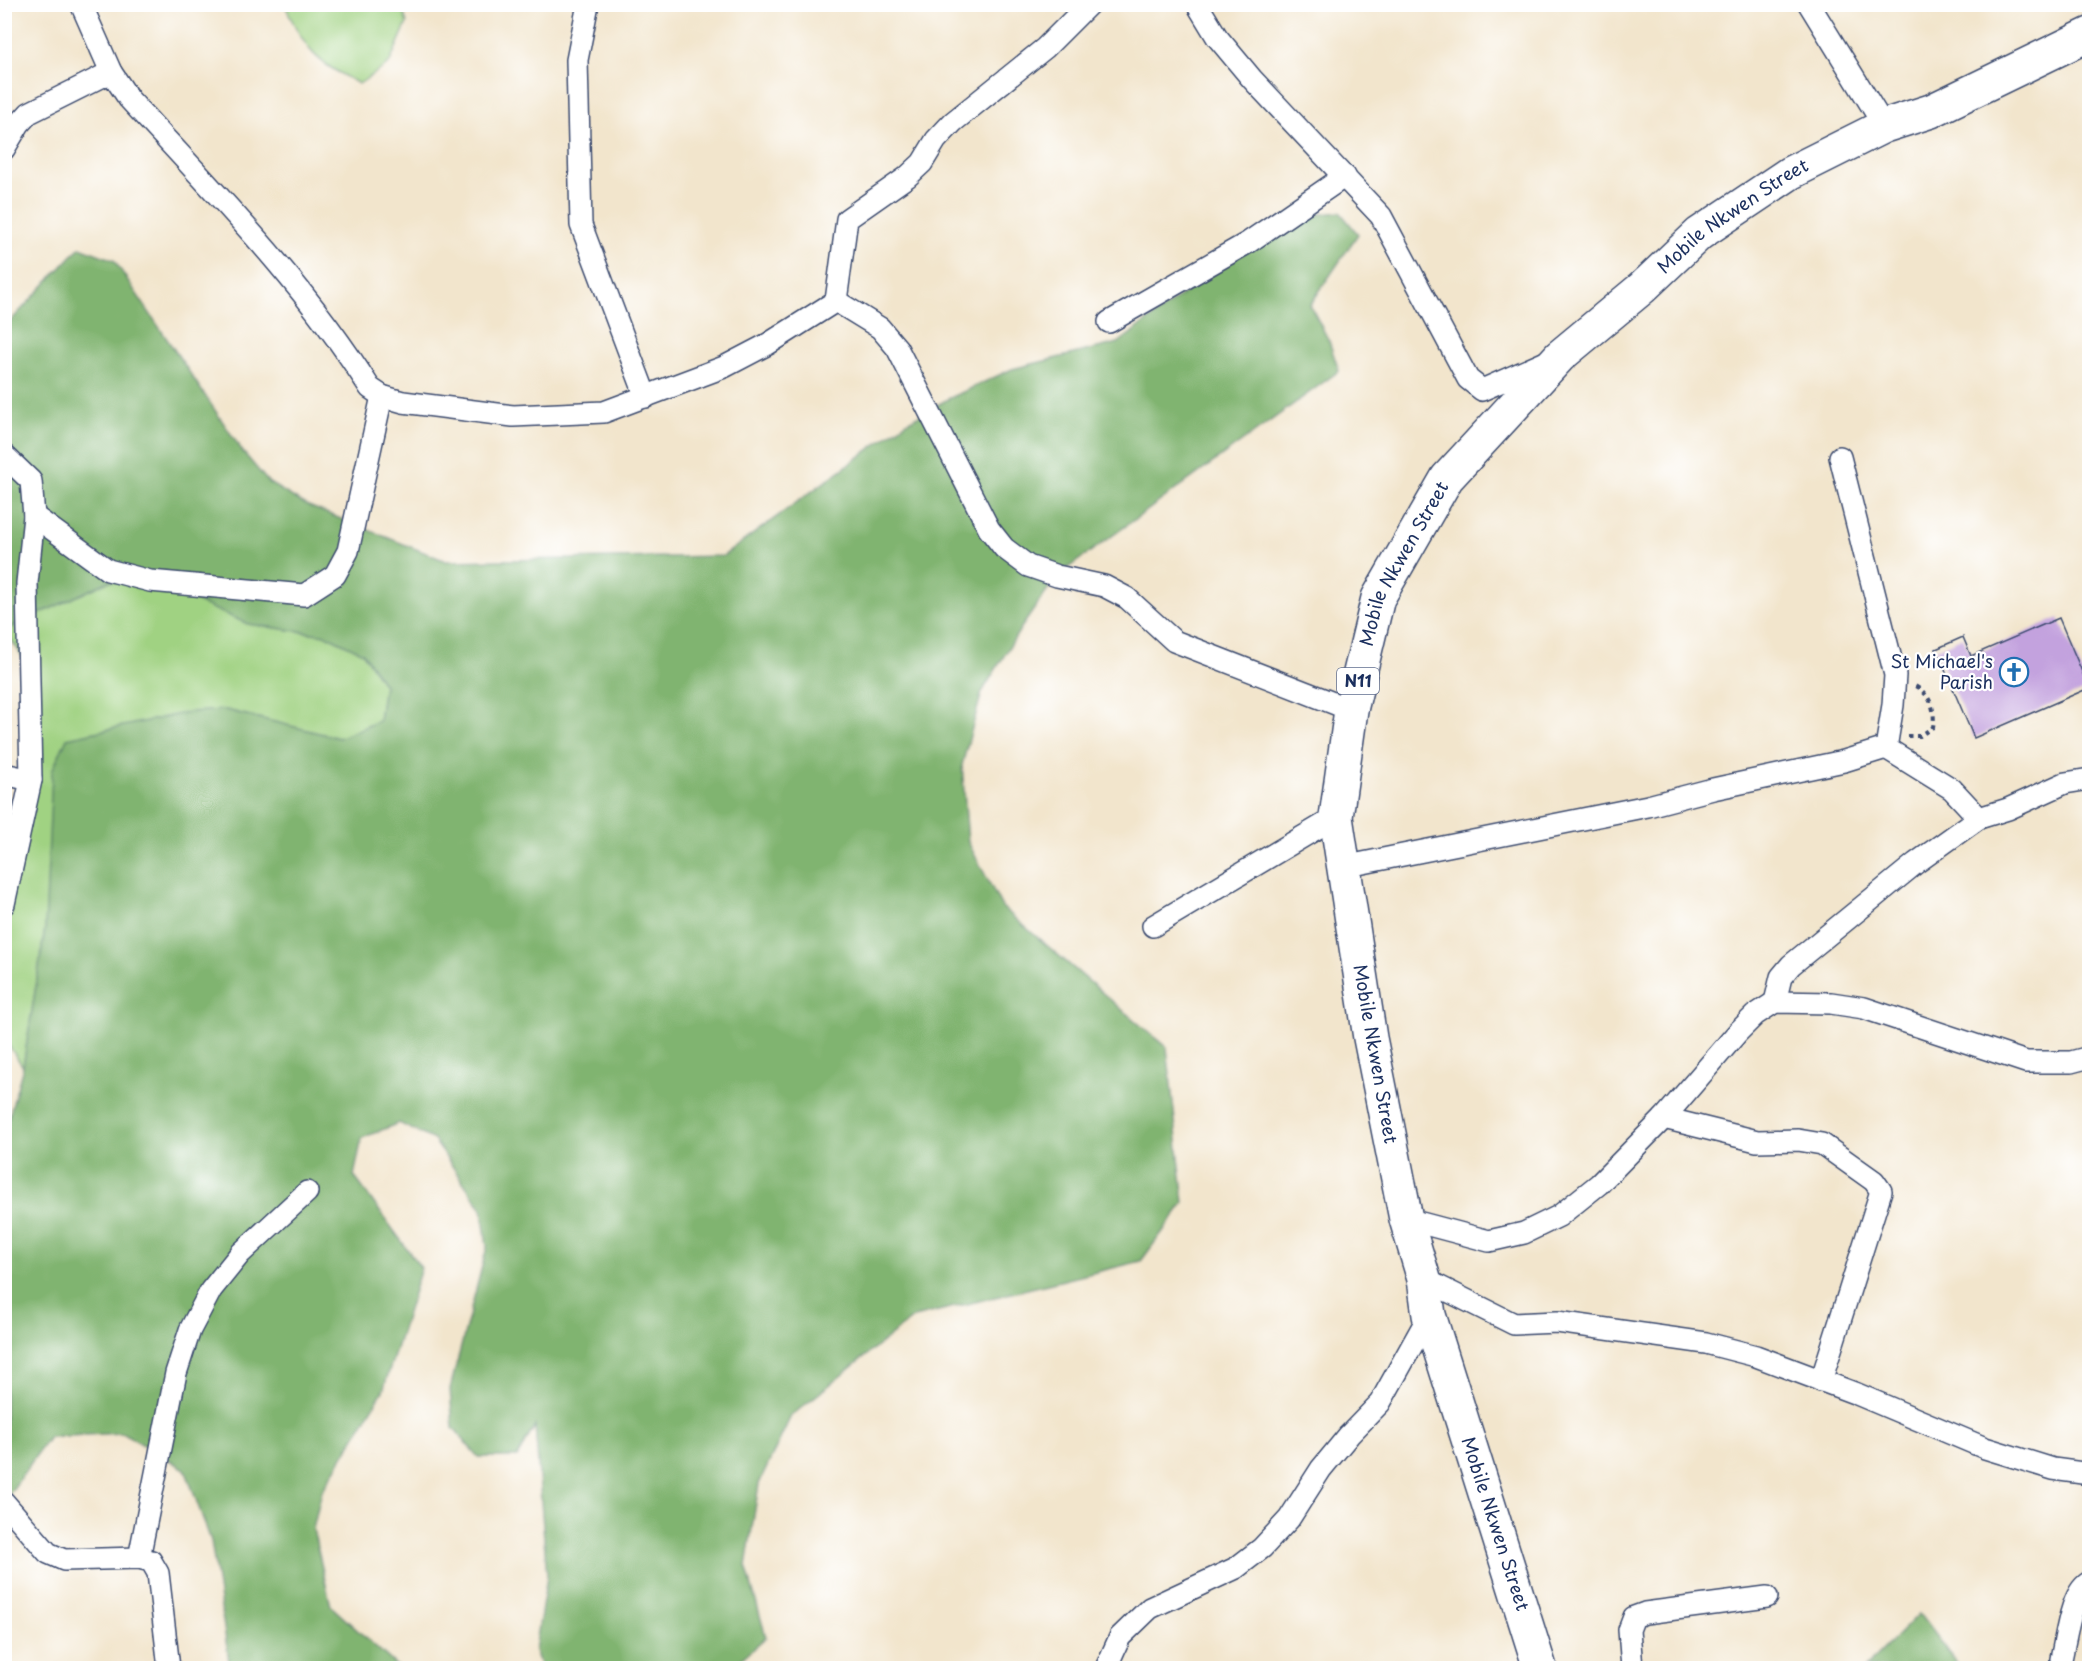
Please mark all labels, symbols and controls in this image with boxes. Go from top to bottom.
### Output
street label: Mobile Nkwen Street [1650,151,1812,279]
street label: Mobile Nkwen Street [1352,476,1454,649]
place label: St Michael's Parish [1891,647,1993,695]
church icon: St Michael's Parish [1998,656,2030,688]
road number: N11 [1337,668,1379,694]
street label: Mobile Nkwen Street [1347,962,1406,1145]
street label: Mobile Nkwen Street [1456,1433,1537,1614]

